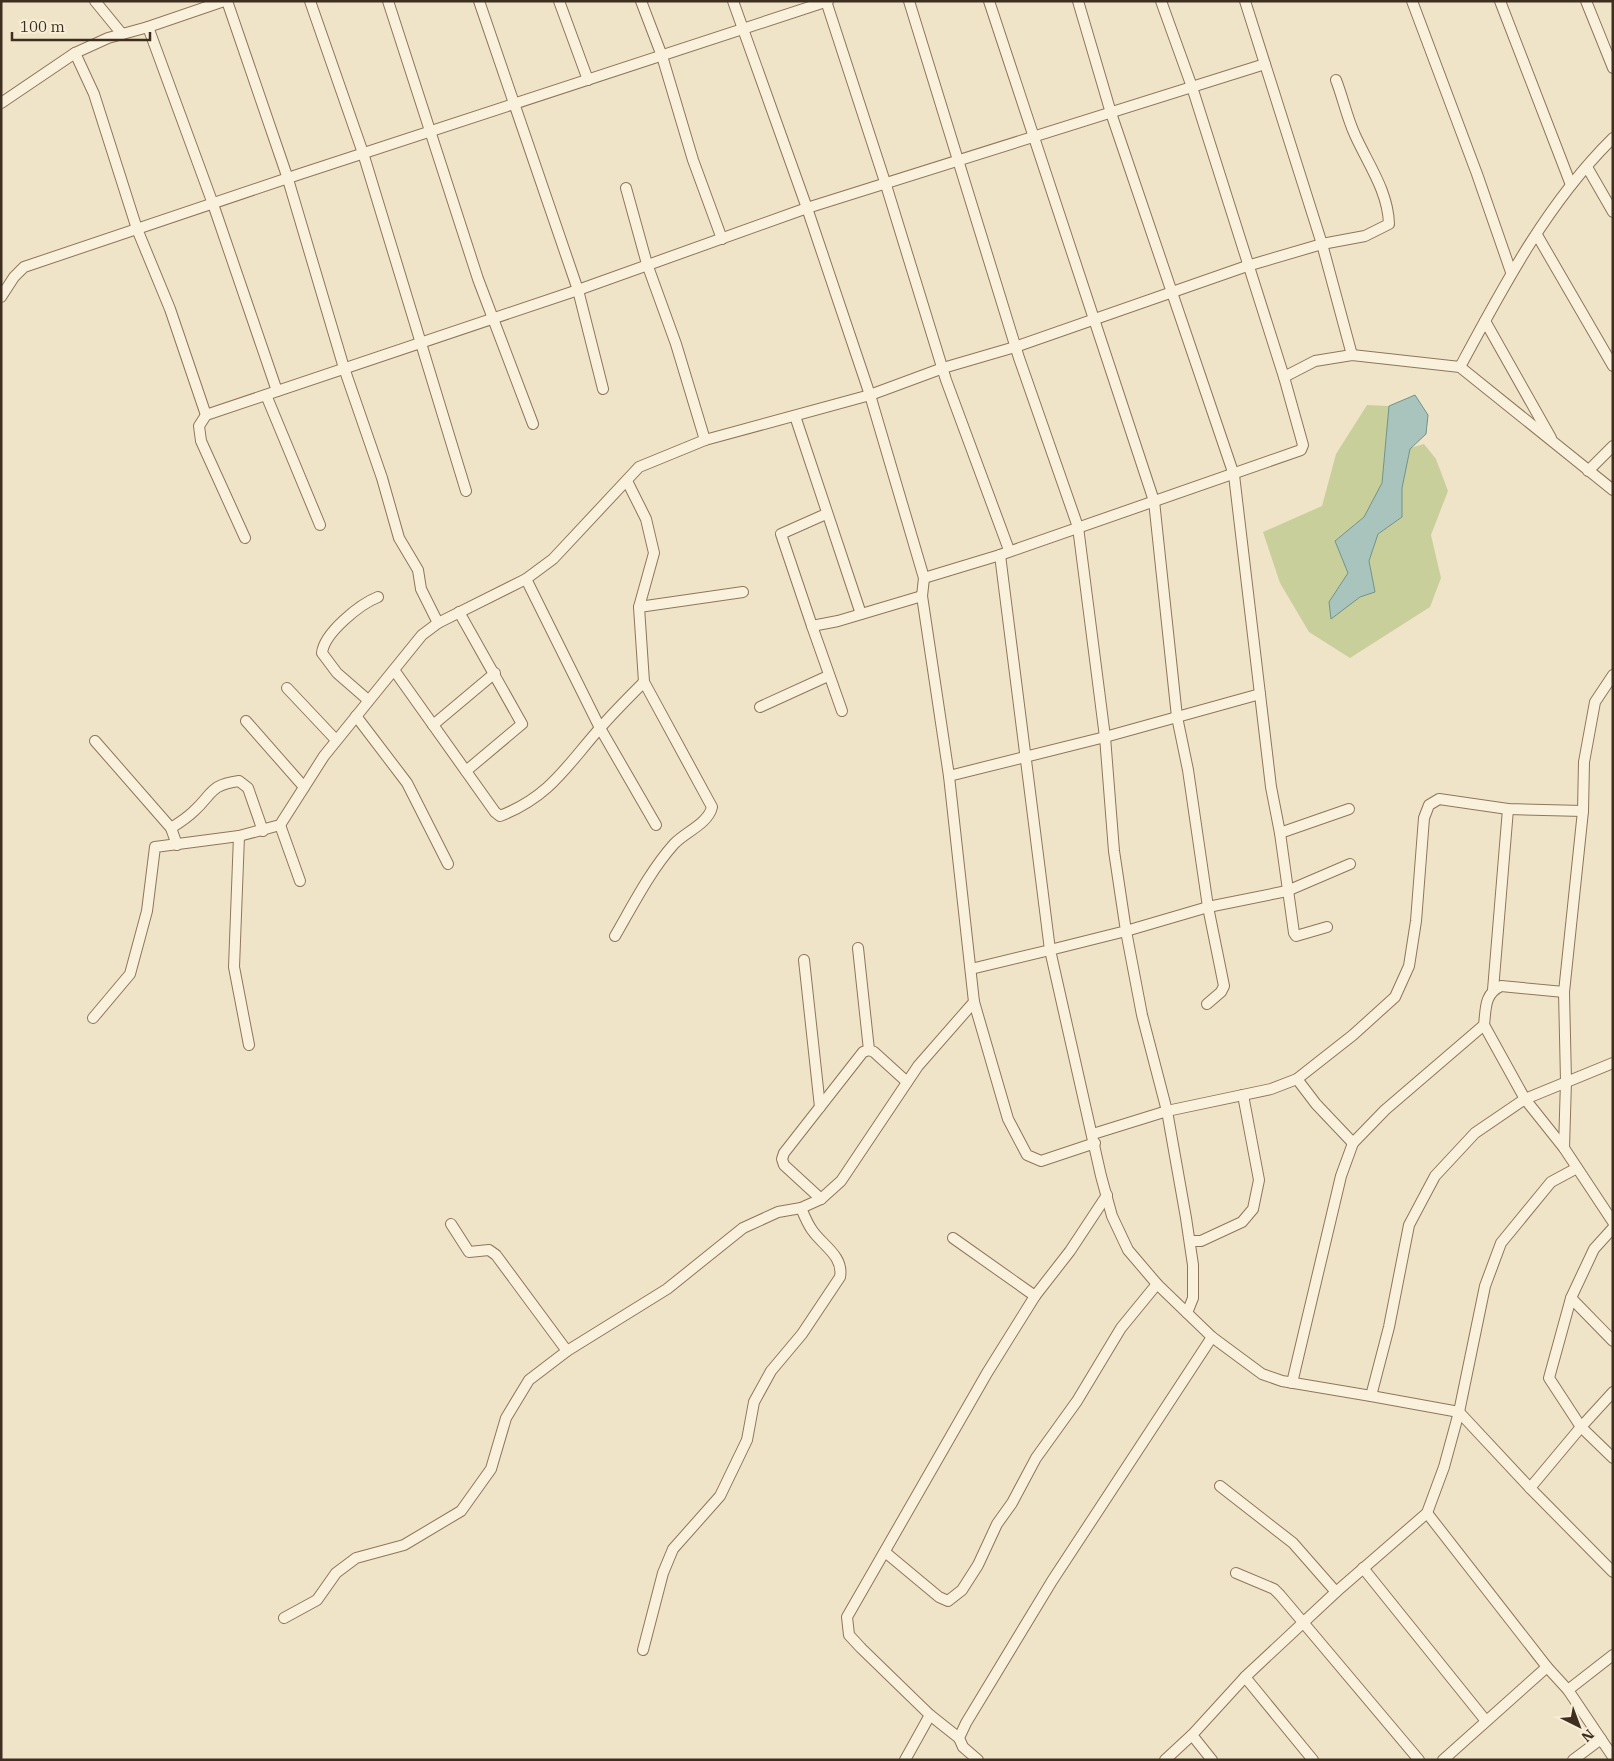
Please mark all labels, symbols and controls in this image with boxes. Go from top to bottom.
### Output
scale bar [12,10,150,42]
text: 100 m [20,17,65,36]
north arrow [1554,1701,1604,1751]
text: N [1578,1725,1598,1746]

